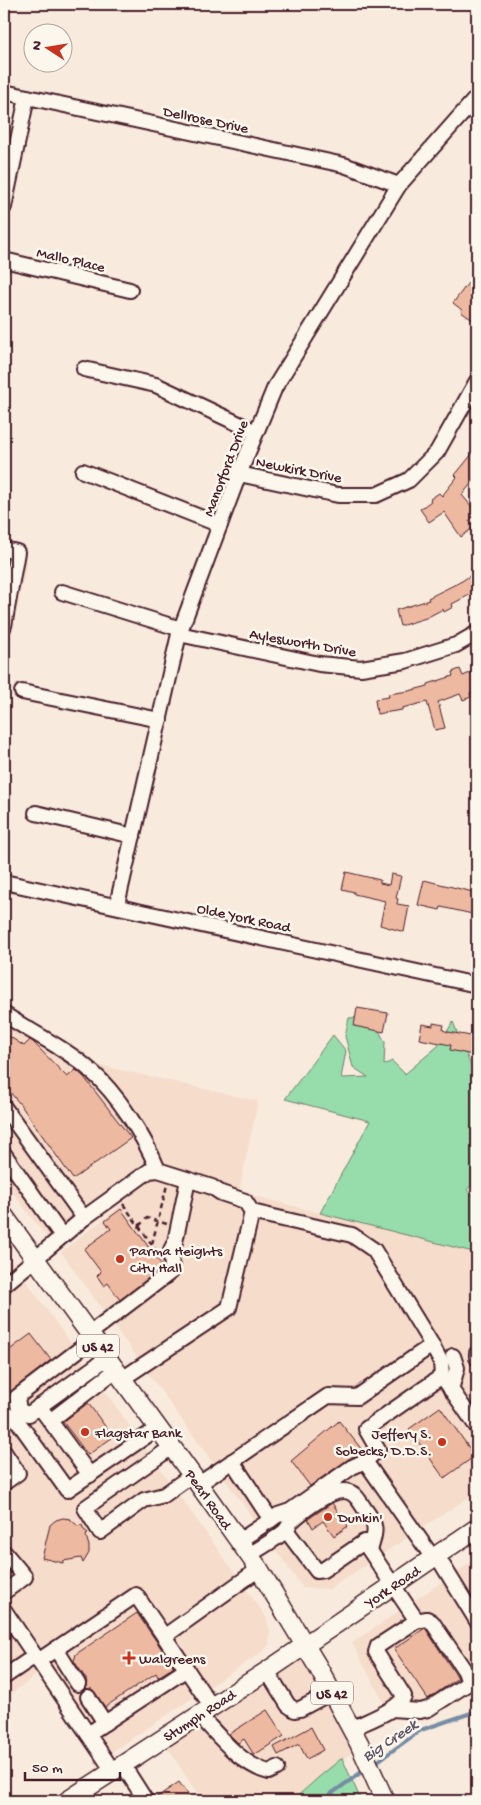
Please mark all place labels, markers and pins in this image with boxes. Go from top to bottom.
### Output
place label: Parma Heights City Hall [129,1243,223,1278]
marker: Parma Heights City Hall [114,1253,126,1265]
place label: Flagstar Bank [94,1425,183,1443]
marker: Flagstar Bank [79,1426,91,1438]
place label: Jeffery S. Sobecks, D.D.S. [335,1426,432,1461]
marker: Jeffery S. Sobecks, D.D.S. [436,1436,448,1448]
place label: Dunkin' [337,1510,383,1528]
marker: Dunkin' [322,1511,334,1523]
place label: Walgreens [139,1651,206,1669]
marker: Walgreens [123,1652,135,1664]

